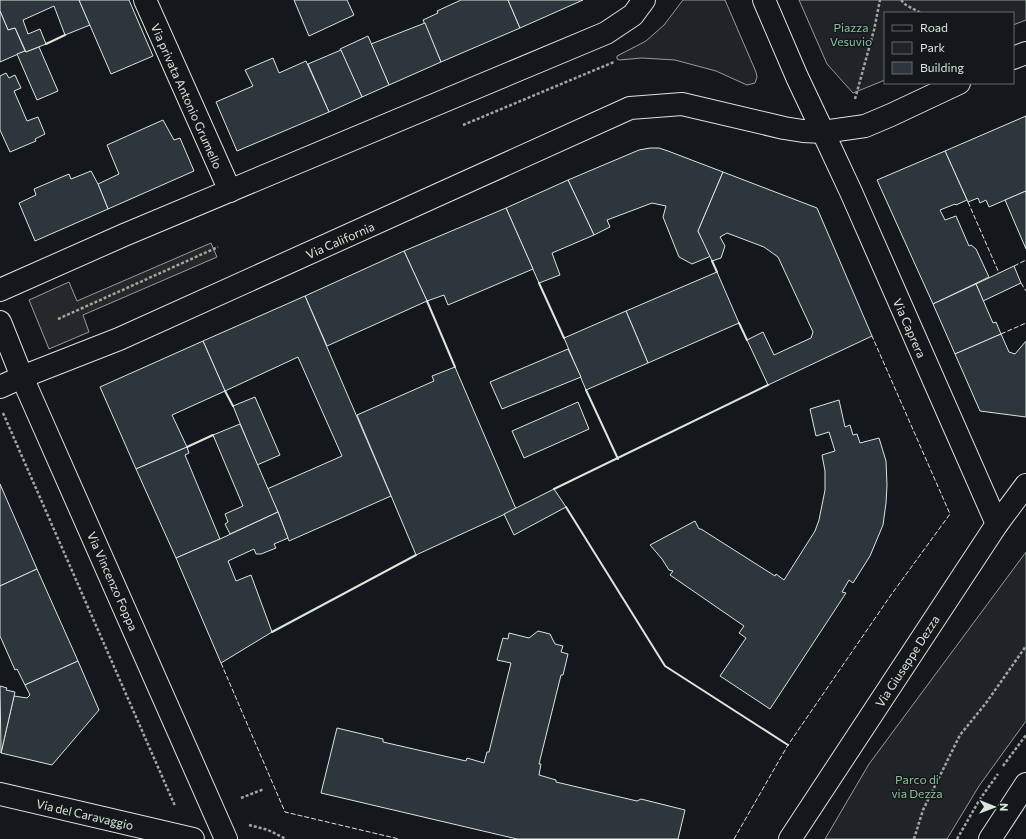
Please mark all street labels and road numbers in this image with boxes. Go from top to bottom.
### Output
street label: Via privata Antonio Grumello [149,21,225,171]
street label: Via California [304,219,376,261]
street label: Via Caprera [891,296,929,360]
street label: Via Vincenzo Foppa [85,529,141,633]
street label: Via Giuseppe Dezza [872,613,942,709]
street label: Via del Caravaggio [35,796,135,832]

